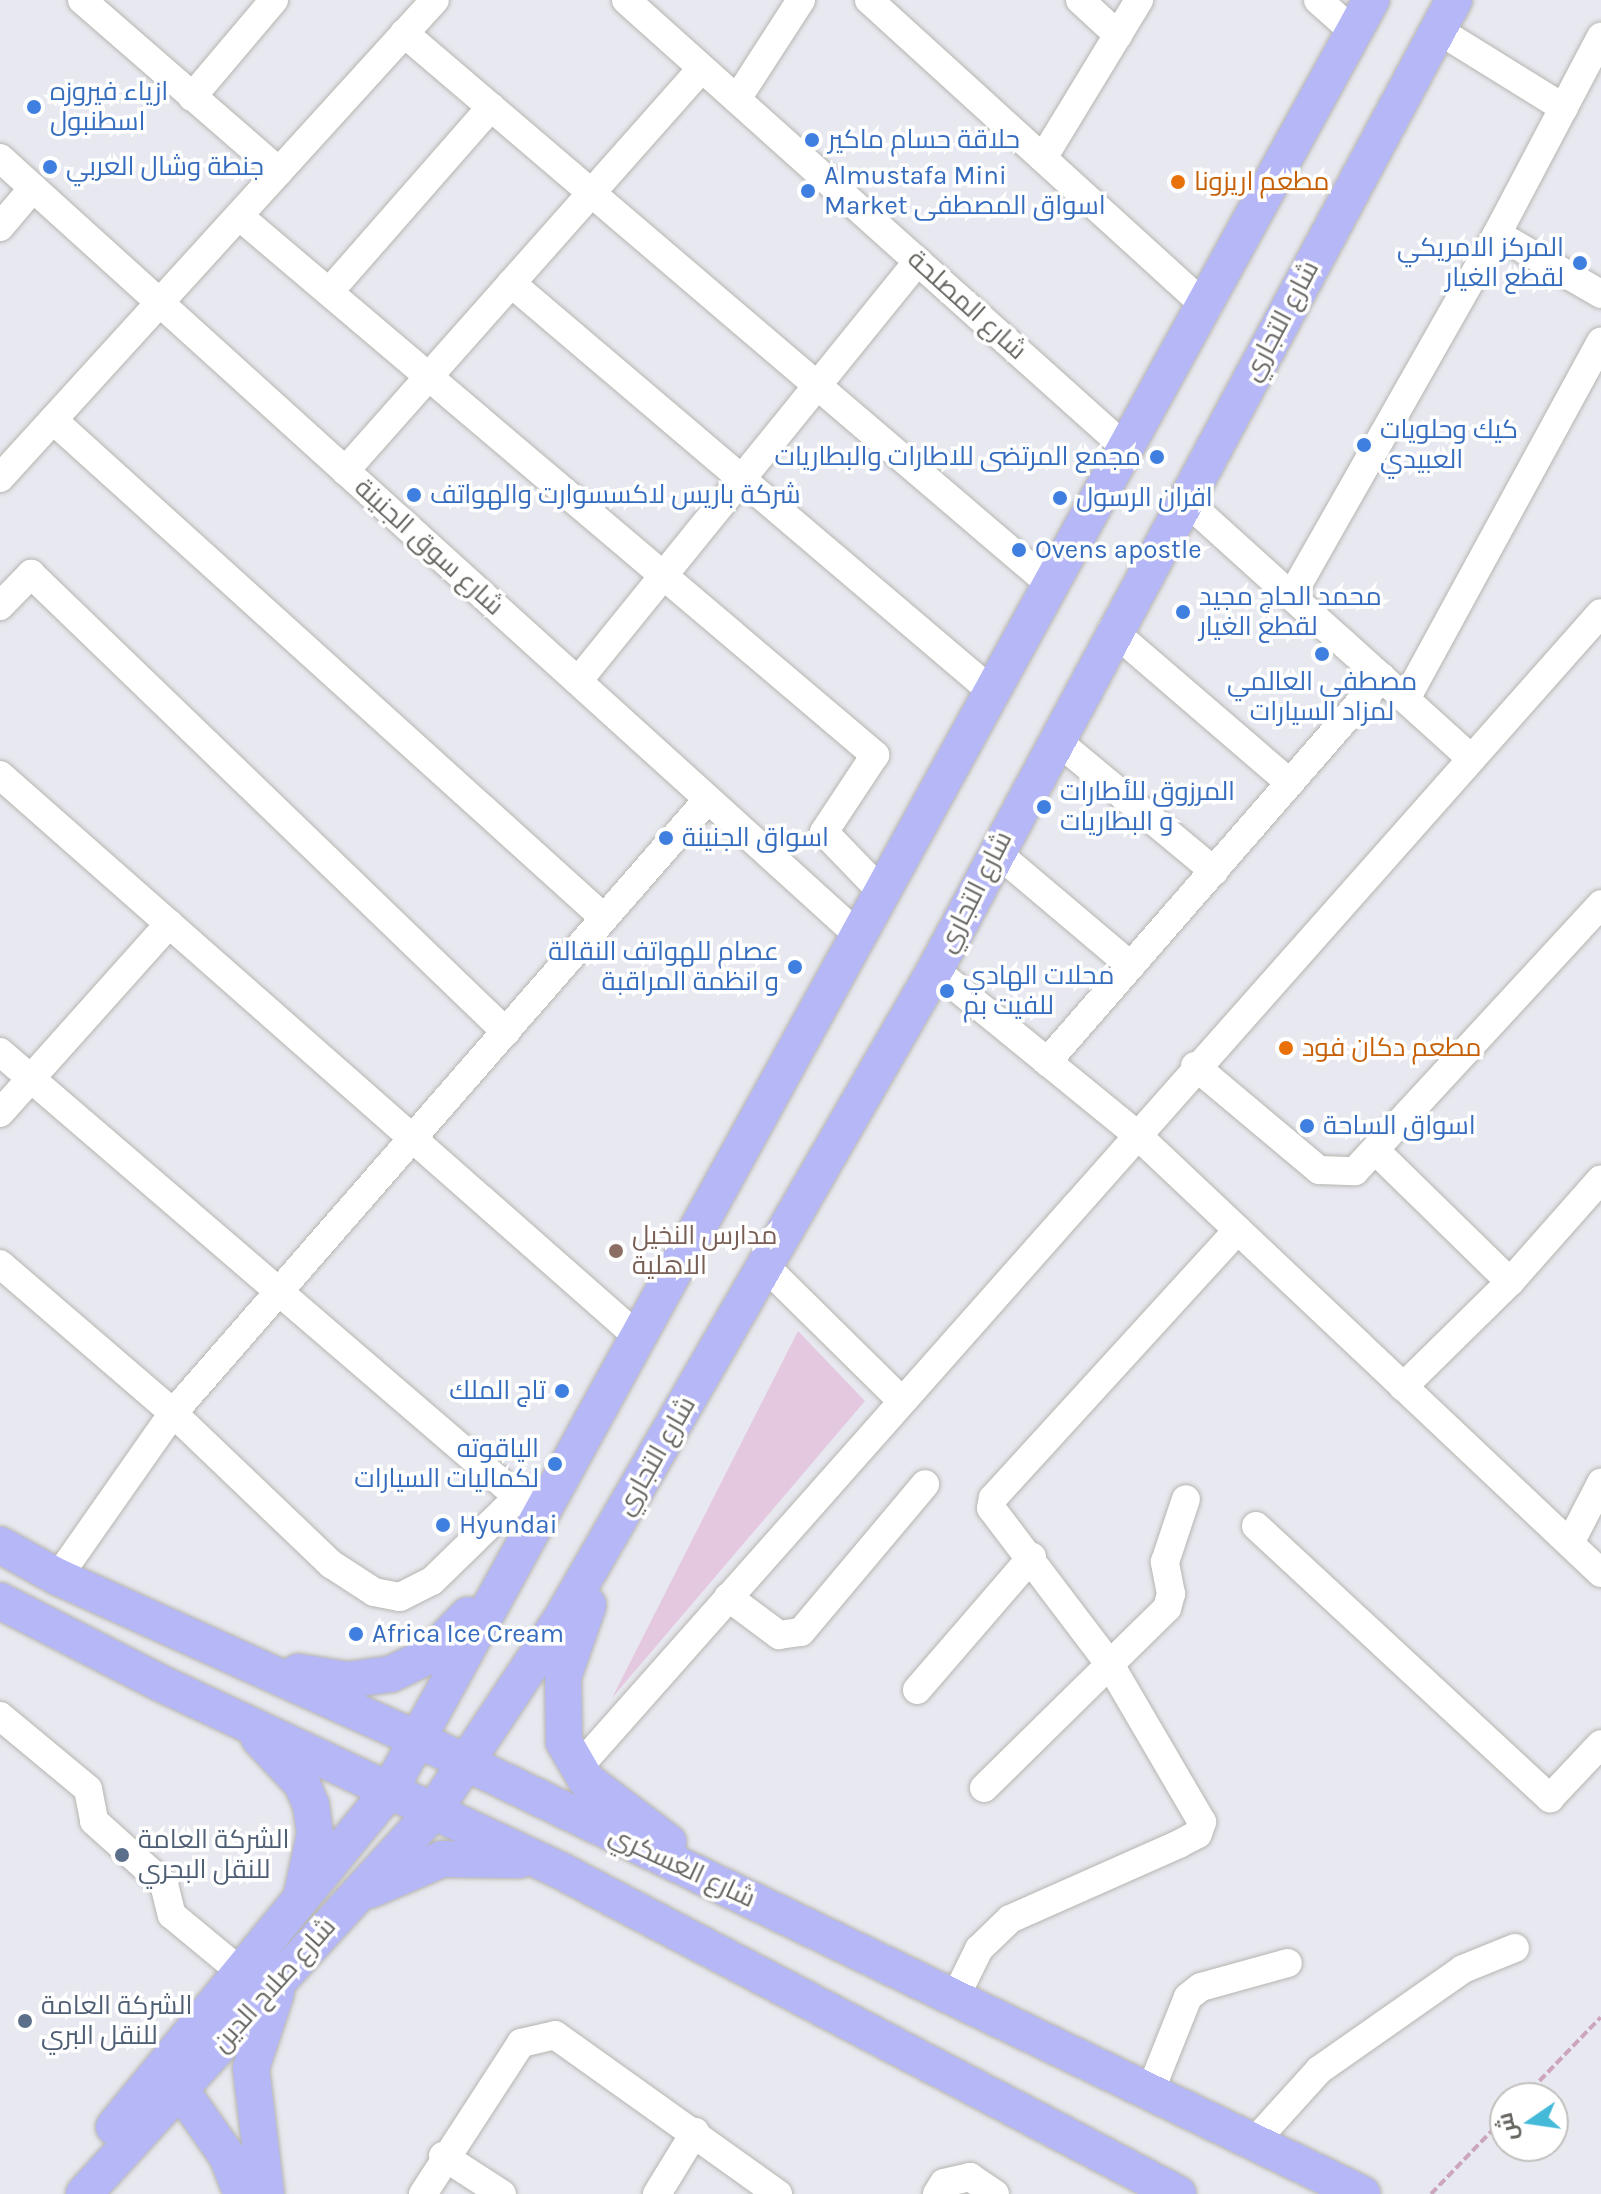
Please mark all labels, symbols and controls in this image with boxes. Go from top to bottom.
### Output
place label: ازياء فيروزه اسطنبول [50,76,168,138]
marker: ازياء فيروزه اسطنبول [25,98,43,116]
place label: حلاقة حسام ماكير [828,124,1020,156]
marker: حلاقة حسام ماكير [803,131,821,149]
place label: جنطة وشال العربي [66,151,264,183]
marker: جنطة وشال العربي [41,158,59,176]
place label: Almustafa Mini Market اسواق المصطفى [824,160,1106,222]
place label: مطعم اريزونا [1194,166,1329,198]
marker: مطعم اريزونا [1169,173,1187,191]
marker: Almustafa Mini Market اسواق المصطفى [799,182,817,200]
place label: المركز الامريكي لقطع الغيار [1397,232,1564,294]
street label: شارع المصلحة [901,244,1033,366]
marker: المركز الامريكي لقطع الغيار [1571,254,1589,272]
street label: شارع التجاري [1236,255,1326,387]
place label: كيك وحلويات العبيدي [1380,414,1518,476]
marker: كيك وحلويات العبيدي [1355,436,1373,454]
place label: مجمع المرتضى للاطارات والبطاريات [774,441,1141,473]
marker: مجمع المرتضى للاطارات والبطاريات [1148,448,1166,466]
street label: شارع سوق الجنينة [348,472,510,622]
place label: شركة باريس لاكسسوارت والهواتف [430,479,801,511]
place label: افران الرسول [1076,482,1213,514]
marker: شركة باريس لاكسسوارت والهواتف [405,486,423,504]
marker: افران الرسول [1051,489,1069,507]
place label: Ovens apostle [1035,534,1202,566]
marker: Ovens apostle [1010,541,1028,559]
place label: محمد الحاج مجيد لقطع الغيار [1199,581,1382,642]
marker: محمد الحاج مجيد لقطع الغيار [1174,603,1192,621]
marker: مصطفى العالمي لمزاد السيارات [1313,645,1331,663]
place label: مصطفى العالمي لمزاد السيارات [1227,666,1417,728]
place label: المرزوق للأطارات و البطاريات [1060,776,1235,838]
marker: المرزوق للأطارات و البطاريات [1035,798,1053,816]
place label: اسواق الجنينة [682,822,829,854]
street label: شارع التجاري [931,826,1019,958]
marker: اسواق الجنينة [657,829,675,847]
place label: عصام للهواتف النقالة و انظمة المراقبة [548,936,779,998]
marker: عصام للهواتف النقالة و انظمة المراقبة [786,958,804,976]
place label: محلات الهادي للفيت بم [963,960,1114,1022]
marker: محلات الهادي للفيت بم [938,982,956,1000]
place label: مطعم دكان فود [1302,1032,1481,1064]
marker: مطعم دكان فود [1277,1039,1295,1057]
place label: اسواق الساحة [1323,1110,1476,1142]
marker: اسواق الساحة [1298,1117,1316,1135]
place label: مدارس النخيل الاهلية [632,1220,777,1282]
marker: مدارس النخيل الاهلية [607,1242,625,1260]
place label: تاج الملك [449,1375,546,1407]
marker: تاج الملك [553,1382,571,1400]
street label: شارع التجاري [610,1391,702,1521]
place label: الياقوته لكماليات السيارات [354,1433,539,1494]
marker: الياقوته لكماليات السيارات [546,1455,564,1473]
place label: Hyundai [459,1509,557,1541]
marker: Hyundai [434,1516,452,1534]
place label: Africa Ice Cream [372,1618,564,1650]
marker: Africa Ice Cream [347,1625,365,1643]
street label: شارع العسكري [604,1820,760,1914]
place label: الشركة العامة للنقل البحري [138,1824,289,1886]
marker: الشركة العامة للنقل البحري [113,1846,131,1864]
street label: شارع صلاح الدين [206,1911,342,2059]
place label: الشركة العامة للنقل البري [41,1990,192,2052]
marker: الشركة العامة للنقل البري [16,2012,34,2030]
north arrow [1489,2082,1569,2162]
text: ش [1492,2110,1523,2144]

